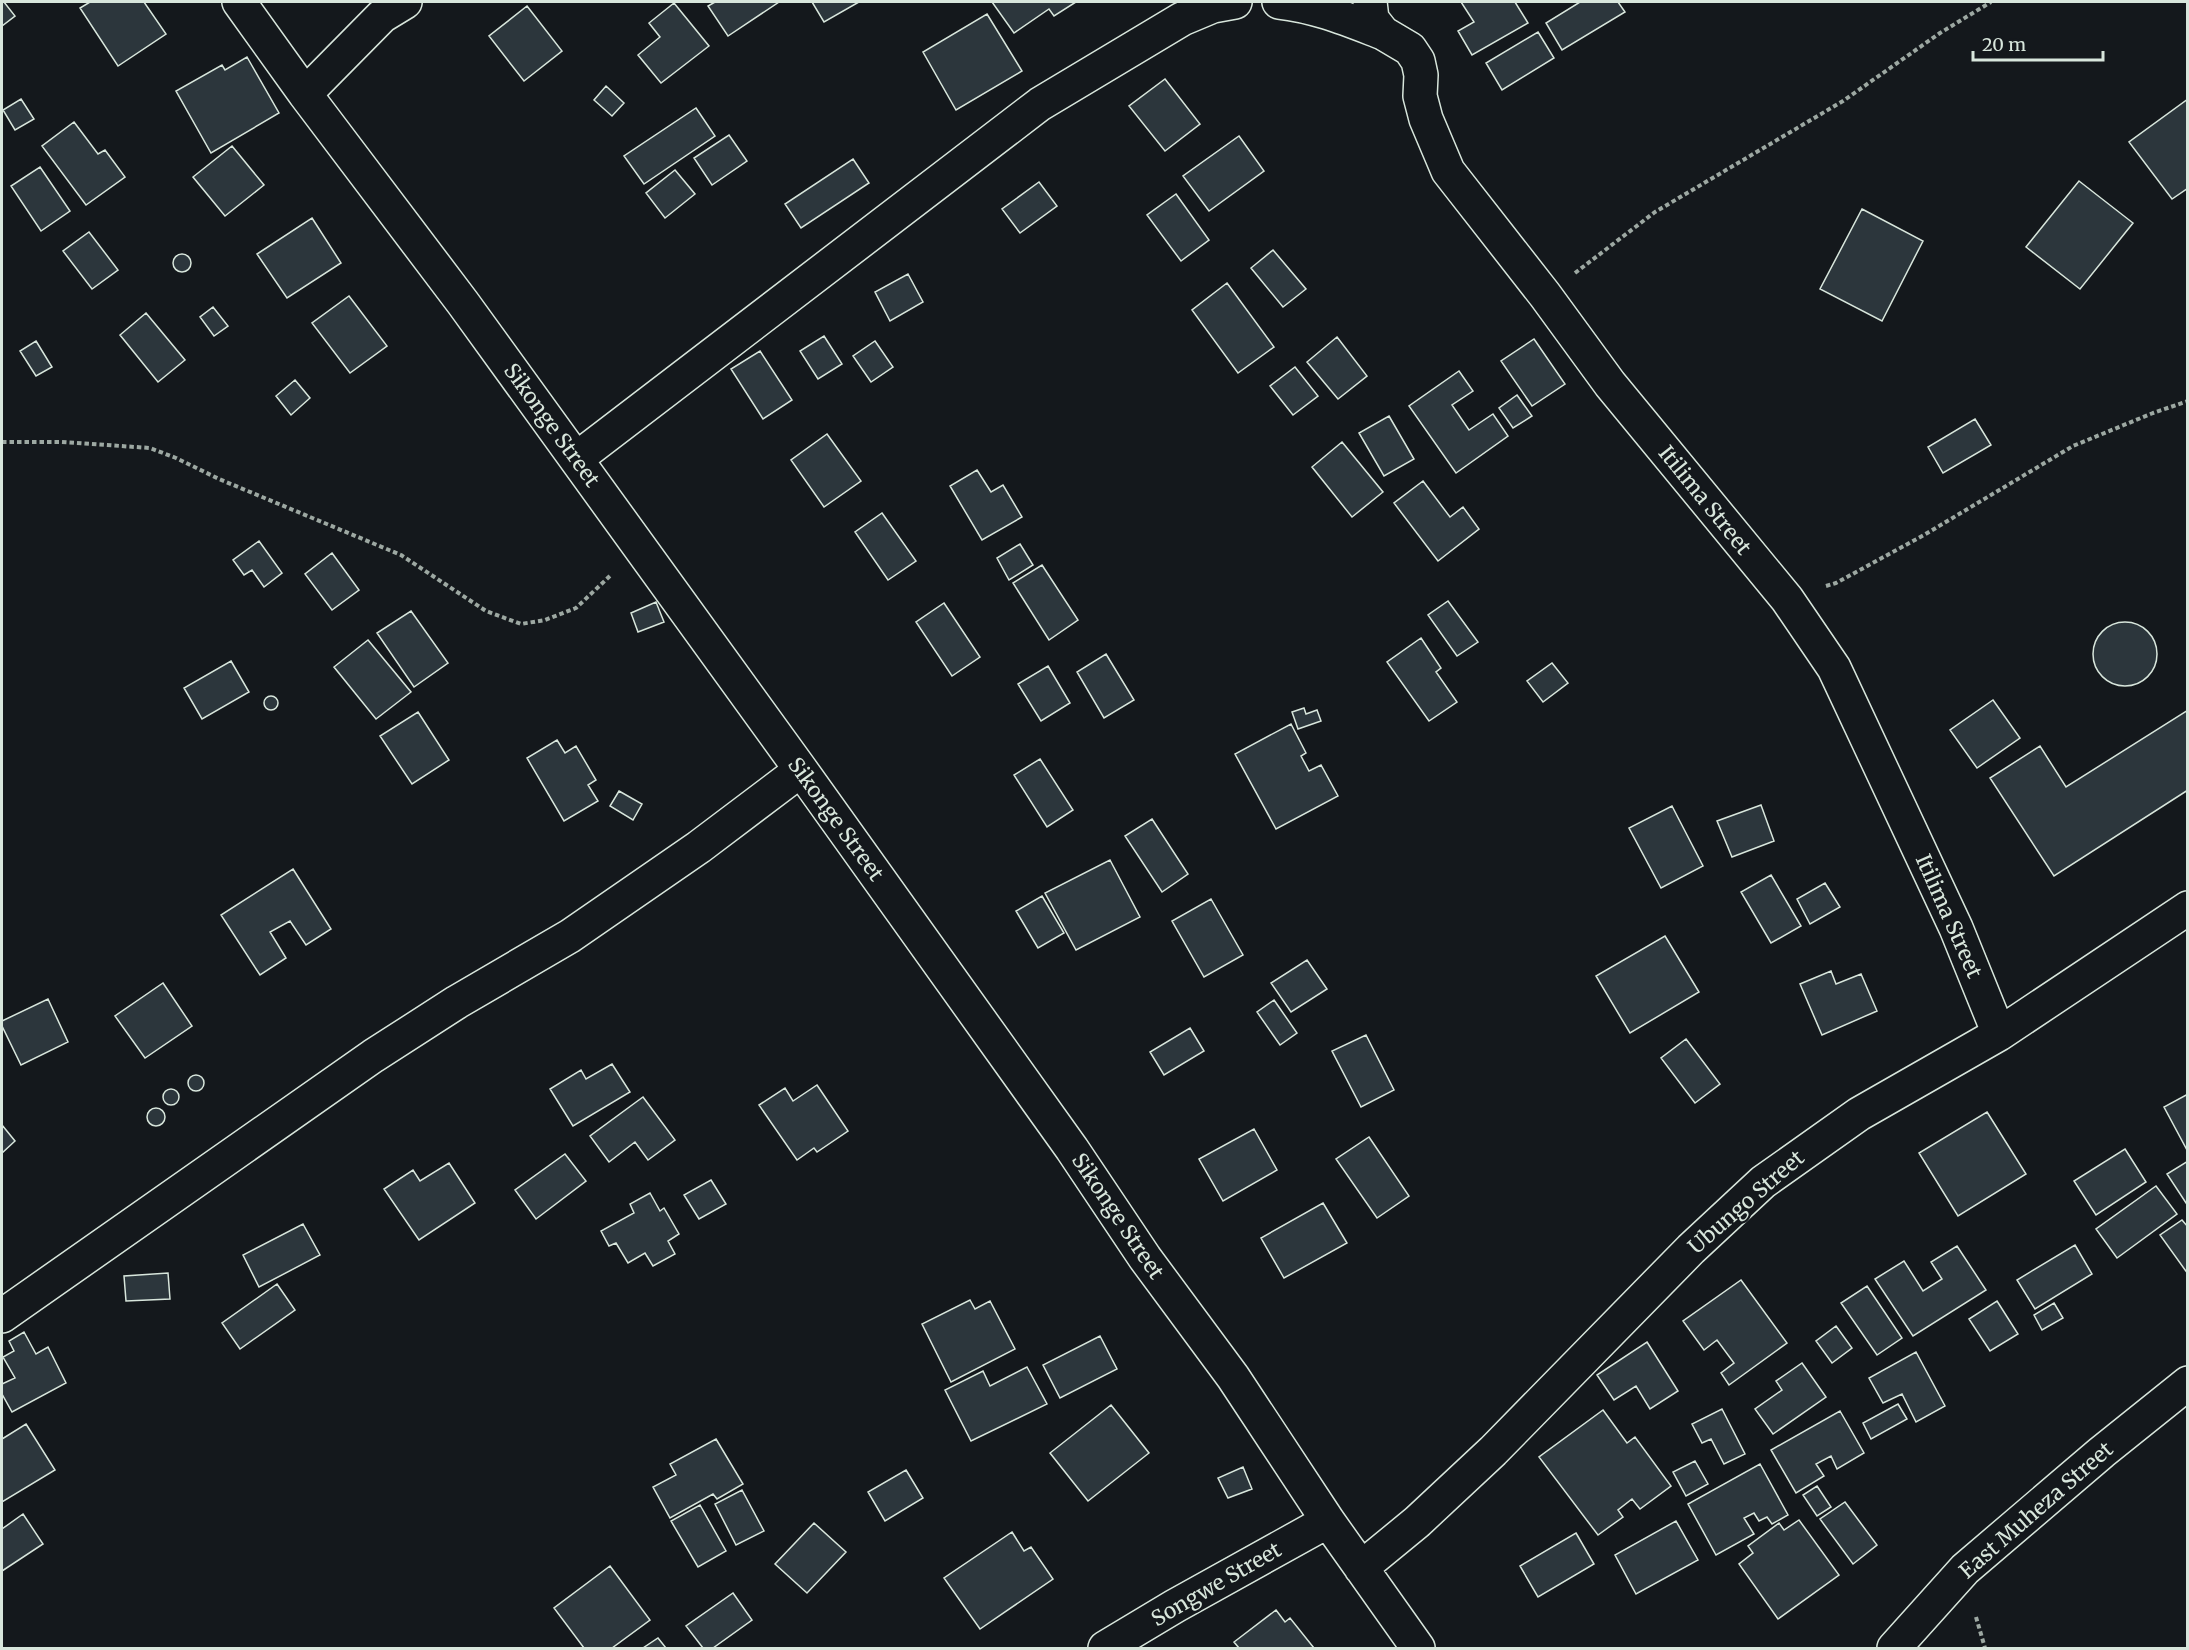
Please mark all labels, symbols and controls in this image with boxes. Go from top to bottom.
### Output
scale bar [1973,24,2104,62]
text: 20 m [1982,33,2026,56]
street label: Sikonge Street [498,358,606,492]
street label: Itilima Street [1653,440,1757,560]
street label: Sikonge Street [782,752,890,886]
street label: Itilima Street [1910,850,1988,982]
street label: Ubungo Street [1682,1144,1810,1260]
street label: Sikonge Street [1066,1148,1170,1284]
street label: East Muheza Street [1954,1436,2118,1584]
street label: Songwe Street [1146,1536,1286,1632]

